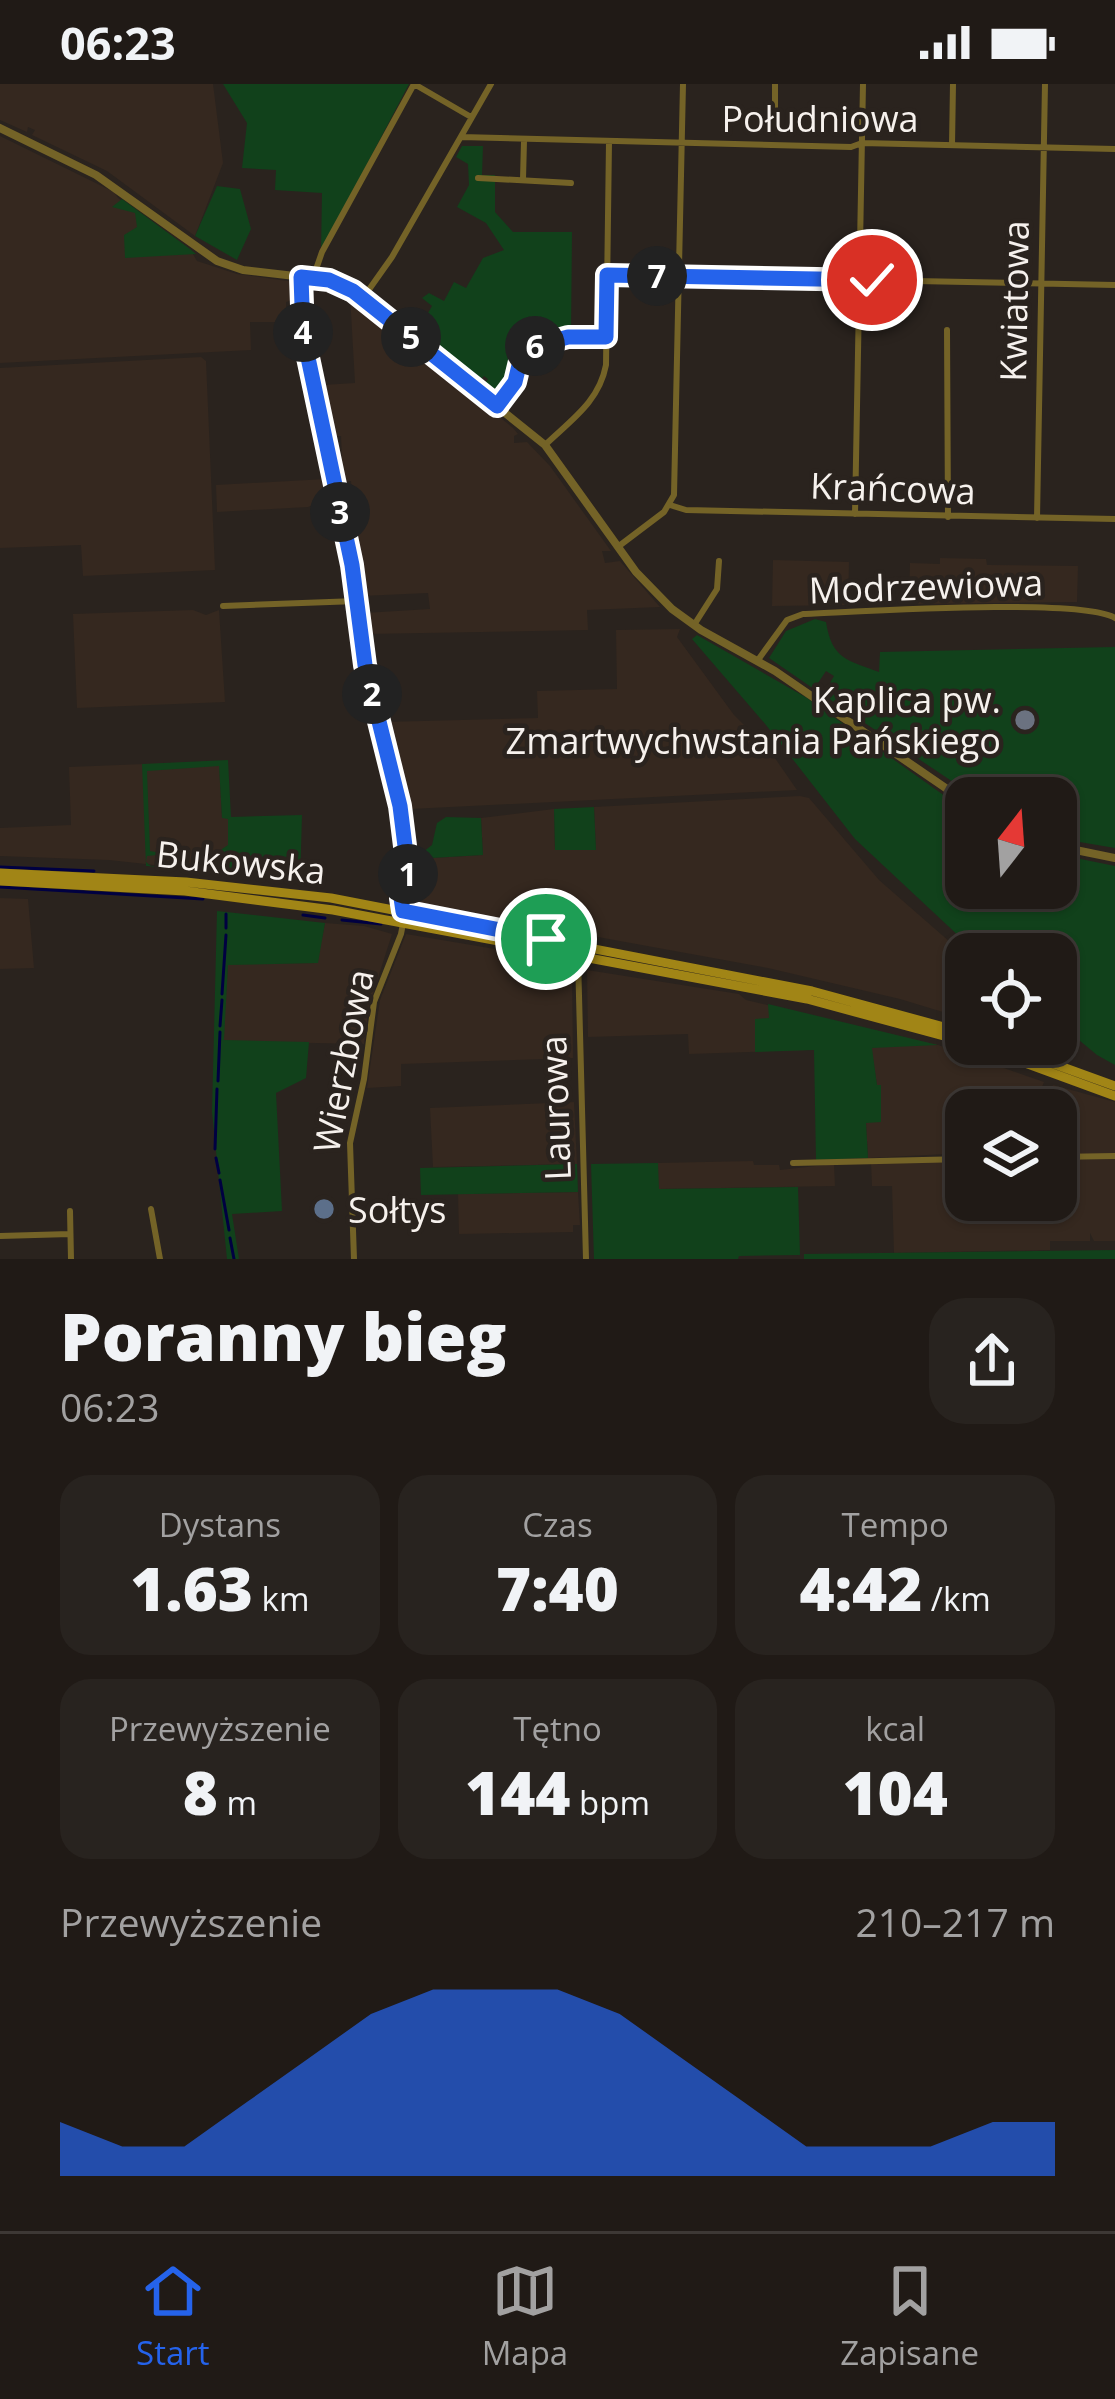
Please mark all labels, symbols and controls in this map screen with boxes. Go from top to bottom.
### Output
text: 06:23 [60,12,176,73]
street label: Południowa [721,94,919,143]
street label: Kwiatowa [988,220,1040,382]
pin [821,229,923,331]
pin: 7 [627,246,687,306]
icon: check [839,247,905,313]
text: 7 [648,253,666,298]
pin: 4 [273,302,333,362]
pin: 5 [381,307,441,367]
text: 4 [294,309,312,354]
text: 5 [402,314,420,359]
pin: 6 [505,316,565,376]
text: 6 [526,323,544,368]
street label: Krańcowa [809,461,977,515]
pin: 3 [310,482,370,542]
text: 3 [331,489,349,534]
street label: Modrzewiowa [808,557,1044,615]
pin: 2 [342,664,402,724]
text: 2 [363,671,381,716]
place label: Kaplica pw. Zmartwychwstania Pańskiego [506,675,1001,765]
marker: Kaplica pw. Zmartwychwstania Pańskiego [1012,707,1038,733]
north arrow [945,777,1077,909]
map controls [945,777,1077,1221]
street label: Bukowska [154,829,328,895]
pin: 1 [378,844,438,904]
text: 1 [399,851,417,896]
pin [495,888,597,990]
icon: arrive [513,906,579,972]
button: locate [945,933,1077,1065]
street label: Wierzbowa [301,965,385,1157]
street label: Laurowa [528,1035,582,1181]
button: layers [945,1089,1077,1221]
place label: Sołtys [348,1185,447,1234]
marker: Sołtys [311,1196,337,1222]
text: Poranny bieg [60,1290,506,1380]
button: share [929,1298,1055,1424]
text: 06:23 [60,1380,159,1433]
text: Dystans [159,1502,281,1547]
text: Czas [522,1502,593,1547]
text: Tempo [842,1502,949,1547]
text: 1.63 [130,1547,253,1629]
text: 7:40 [496,1547,619,1629]
text: 4:42 [799,1547,922,1629]
text: km [253,1576,309,1621]
text: /km [922,1576,991,1621]
text: Przewyższenie [109,1706,331,1751]
text: Tętno [513,1706,602,1751]
text: kcal [865,1706,925,1751]
text: 8 [183,1751,218,1833]
text: 144 [465,1751,570,1833]
text: 104 [842,1751,948,1833]
text: m [218,1780,257,1825]
text: bpm [570,1780,650,1825]
text: Przewyższenie [60,1895,322,1948]
text: 210–217 m [855,1895,1055,1948]
tab: Start [136,2258,210,2375]
tab: Mapa [482,2258,568,2375]
tab: Zapisane [840,2258,979,2375]

